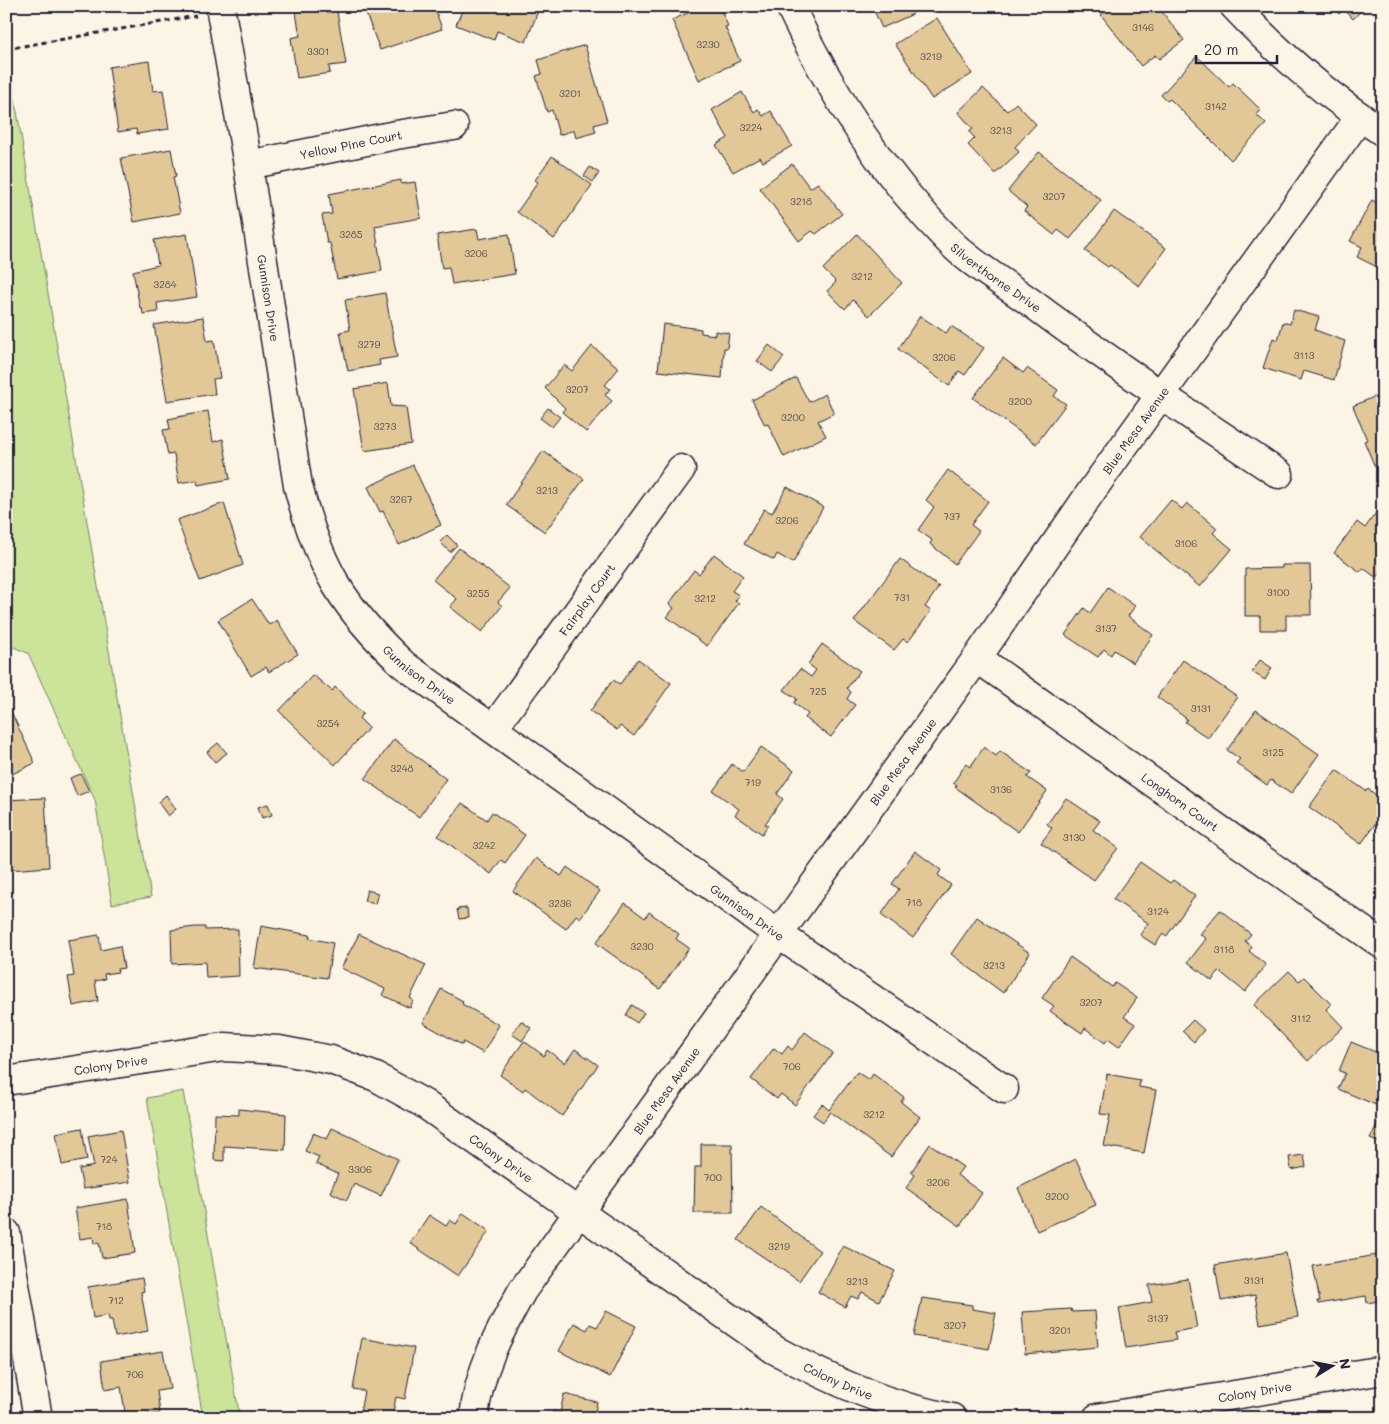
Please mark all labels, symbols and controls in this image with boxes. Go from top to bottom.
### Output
house number: 3146 [1132,20,1154,34]
scale bar [1196,32,1278,64]
house number: 3230 [696,37,720,51]
text: 20 m [1204,39,1238,59]
house number: 3301 [307,44,329,58]
house number: 3219 [920,49,942,63]
house number: 3201 [559,86,581,100]
house number: 3142 [1205,99,1227,113]
house number: 3224 [740,120,763,134]
house number: 3213 [990,123,1012,137]
street label: Yellow Pine Court [298,126,403,162]
house number: 3207 [1042,189,1066,203]
house number: 3218 [790,194,812,208]
house number: 3285 [339,227,363,241]
street label: Silverthorne Drive [948,239,1045,316]
house number: 3206 [464,246,488,260]
street label: Gunnison Drive [254,253,283,343]
house number: 3212 [851,269,873,283]
house number: 3284 [153,277,177,291]
house number: 3279 [358,337,381,351]
house number: 3113 [1294,348,1314,362]
house number: 3206 [932,350,956,364]
house number: 3207 [565,382,589,396]
street label: Blue Mesa Avenue [1099,383,1172,477]
house number: 3200 [1008,394,1032,408]
house number: 3200 [781,410,805,424]
house number: 3273 [374,419,397,433]
house number: 3213 [536,483,558,497]
house number: 3267 [389,492,413,506]
house number: 737 [944,509,961,523]
house number: 3206 [775,513,799,527]
house number: 3106 [1175,536,1197,550]
street label: Fairplay Court [555,560,618,639]
house number: 3100 [1267,585,1289,599]
house number: 3255 [466,586,490,600]
house number: 731 [894,590,910,604]
house number: 3212 [694,591,716,605]
house number: 3137 [1095,621,1117,635]
street label: Gunnison Drive [380,641,459,708]
house number: 725 [810,684,827,698]
house number: 3131 [1191,701,1211,715]
street label: Blue Mesa Avenue [866,715,940,808]
house number: 3254 [316,716,340,730]
house number: 3125 [1262,745,1284,759]
house number: 3248 [390,761,414,775]
street label: Longhorn Court [1139,769,1222,835]
house number: 719 [745,775,761,789]
house number: 3136 [990,782,1012,796]
house number: 3130 [1063,830,1085,844]
house number: 3242 [473,838,495,852]
street label: Gunnison Drive [707,880,788,944]
house number: 718 [906,895,922,909]
house number: 3236 [548,896,572,910]
house number: 3124 [1147,904,1169,918]
house number: 3230 [630,939,654,953]
house number: 3118 [1214,942,1234,956]
house number: 3213 [983,958,1005,972]
house number: 3207 [1079,995,1103,1009]
house number: 3112 [1291,1011,1311,1025]
street label: Blue Mesa Avenue [629,1043,703,1137]
street label: Colony Drive [73,1051,149,1078]
house number: 706 [783,1059,801,1073]
house number: 3212 [863,1107,885,1121]
street label: Colony Drive [466,1130,536,1186]
house number: 724 [101,1152,118,1166]
house number: 3306 [348,1162,372,1176]
house number: 700 [704,1170,722,1184]
house number: 3206 [926,1175,950,1189]
house number: 3200 [1045,1189,1069,1203]
house number: 718 [96,1219,112,1233]
house number: 3219 [768,1239,790,1253]
house number: 3131 [1244,1273,1264,1287]
house number: 3213 [846,1274,868,1288]
house number: 712 [108,1293,124,1307]
house number: 3137 [1147,1311,1169,1325]
house number: 3207 [943,1318,967,1332]
house number: 3201 [1049,1323,1071,1337]
north arrow [1306,1342,1356,1392]
text: N [1335,1357,1356,1371]
street label: Colony Drive [801,1358,875,1403]
house number: 706 [126,1367,144,1381]
street label: Colony Drive [1217,1377,1293,1406]

